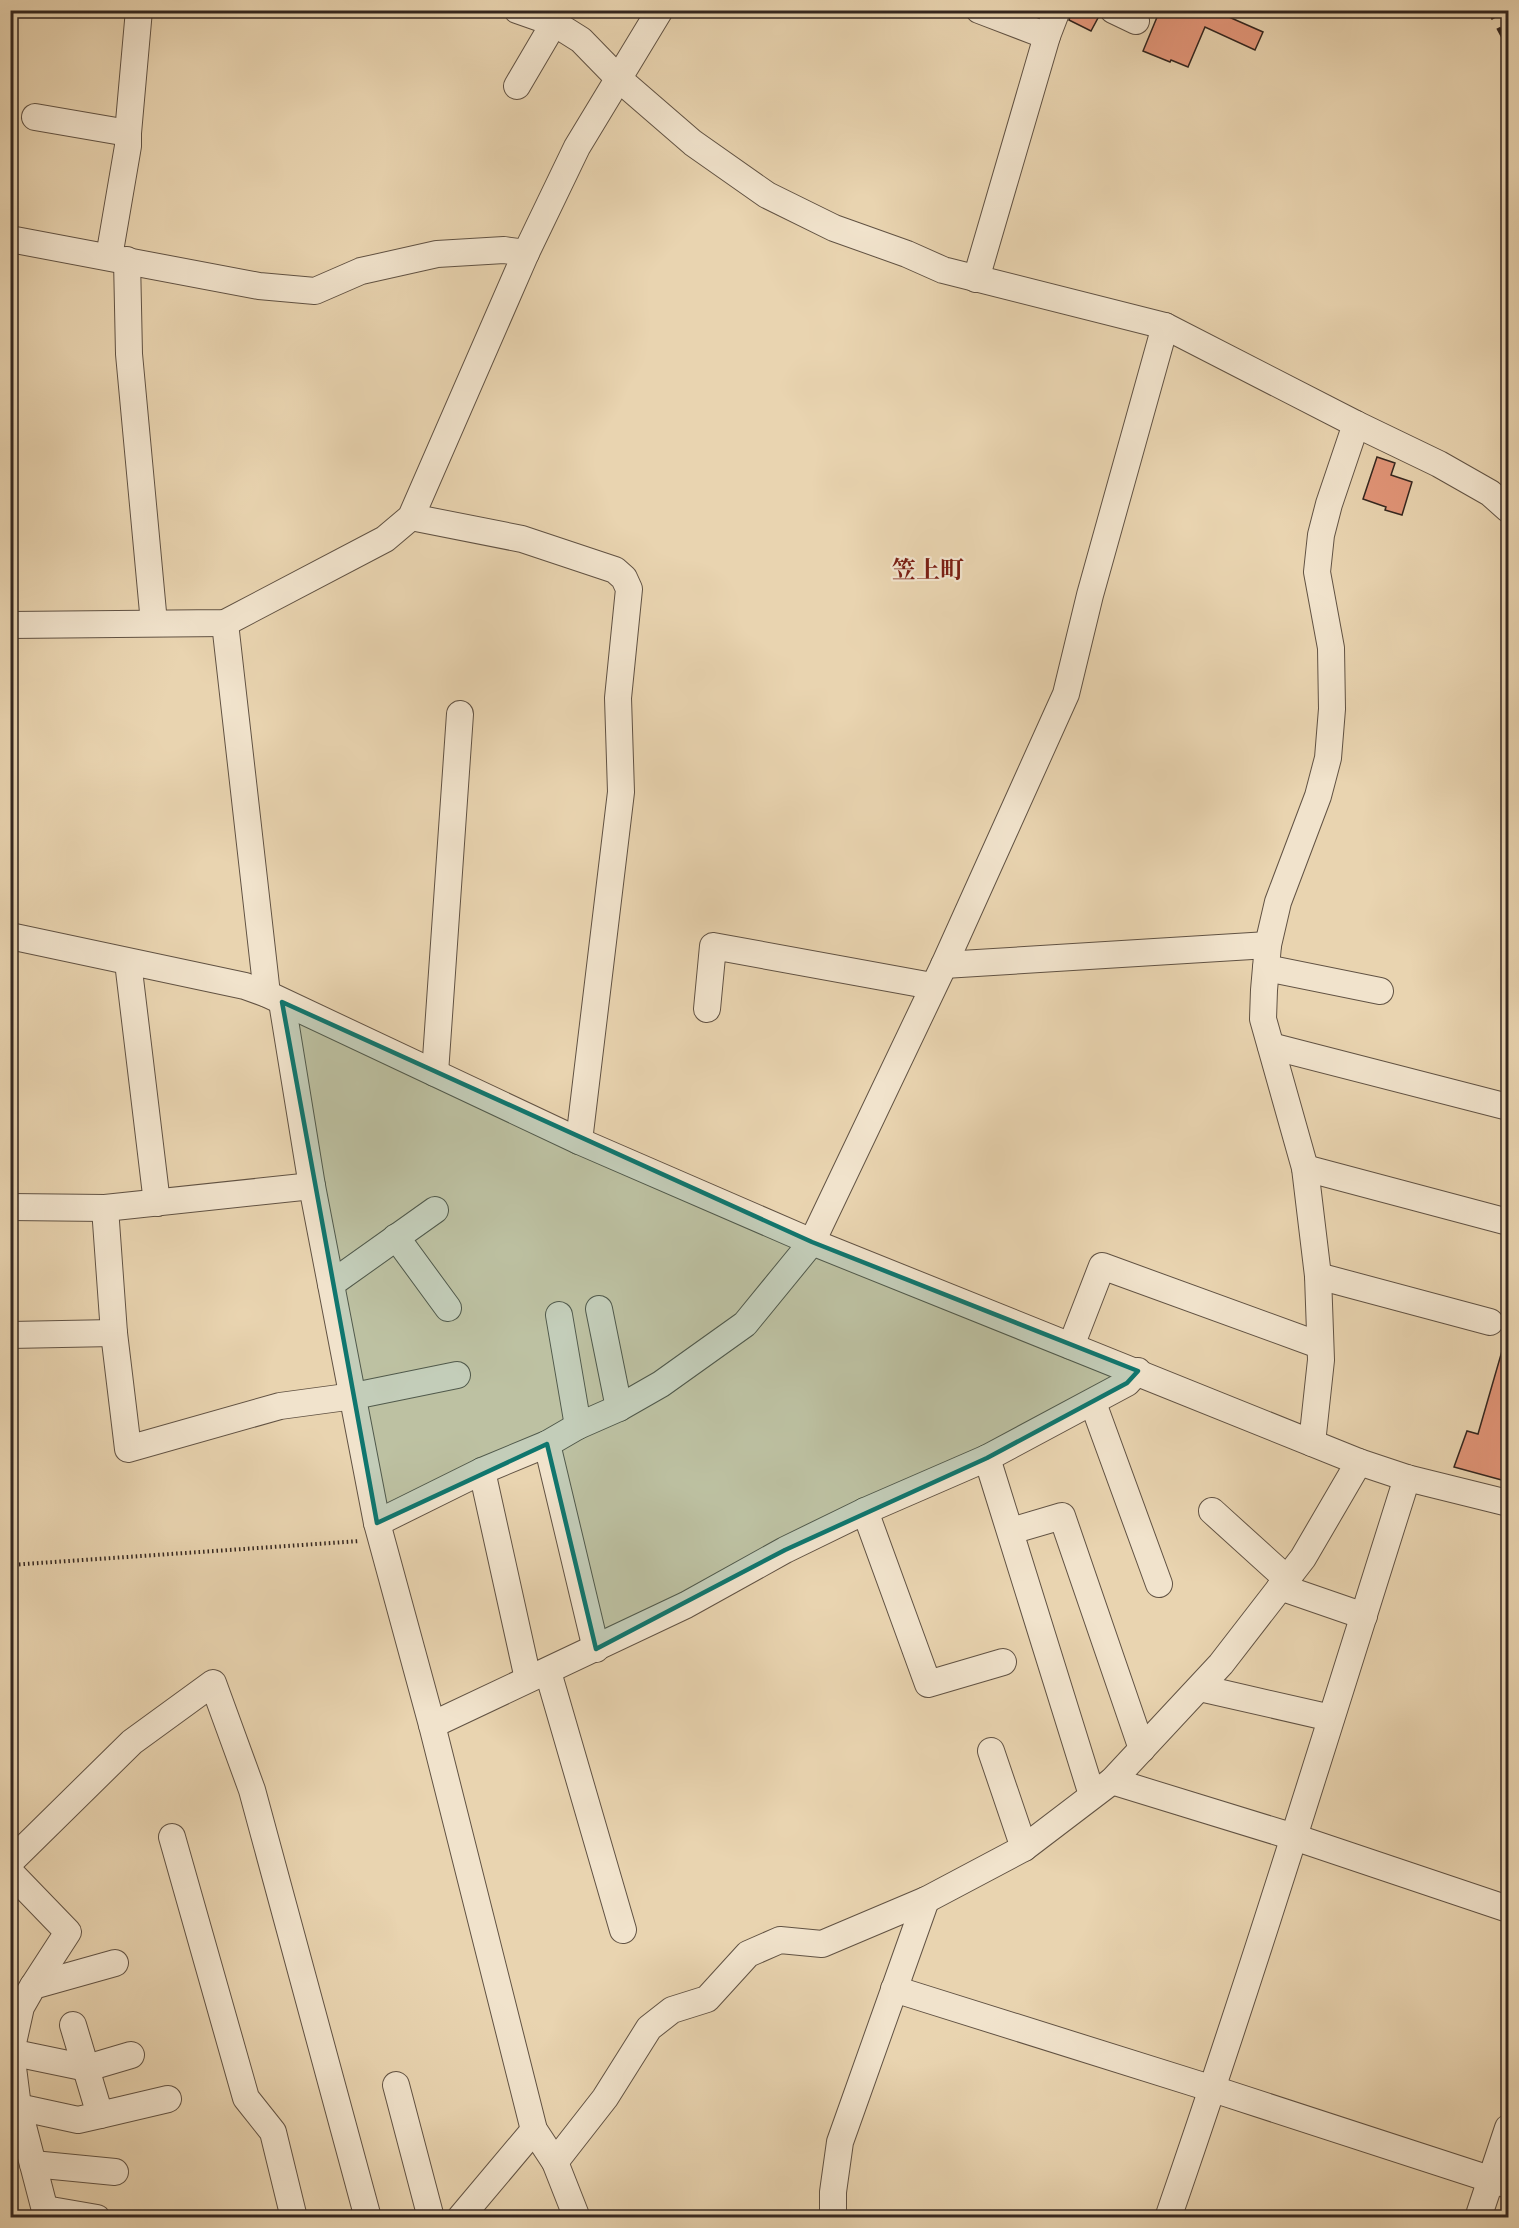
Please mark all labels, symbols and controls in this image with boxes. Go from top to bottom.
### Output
district label: 笠上町 [892,555,964,589]

